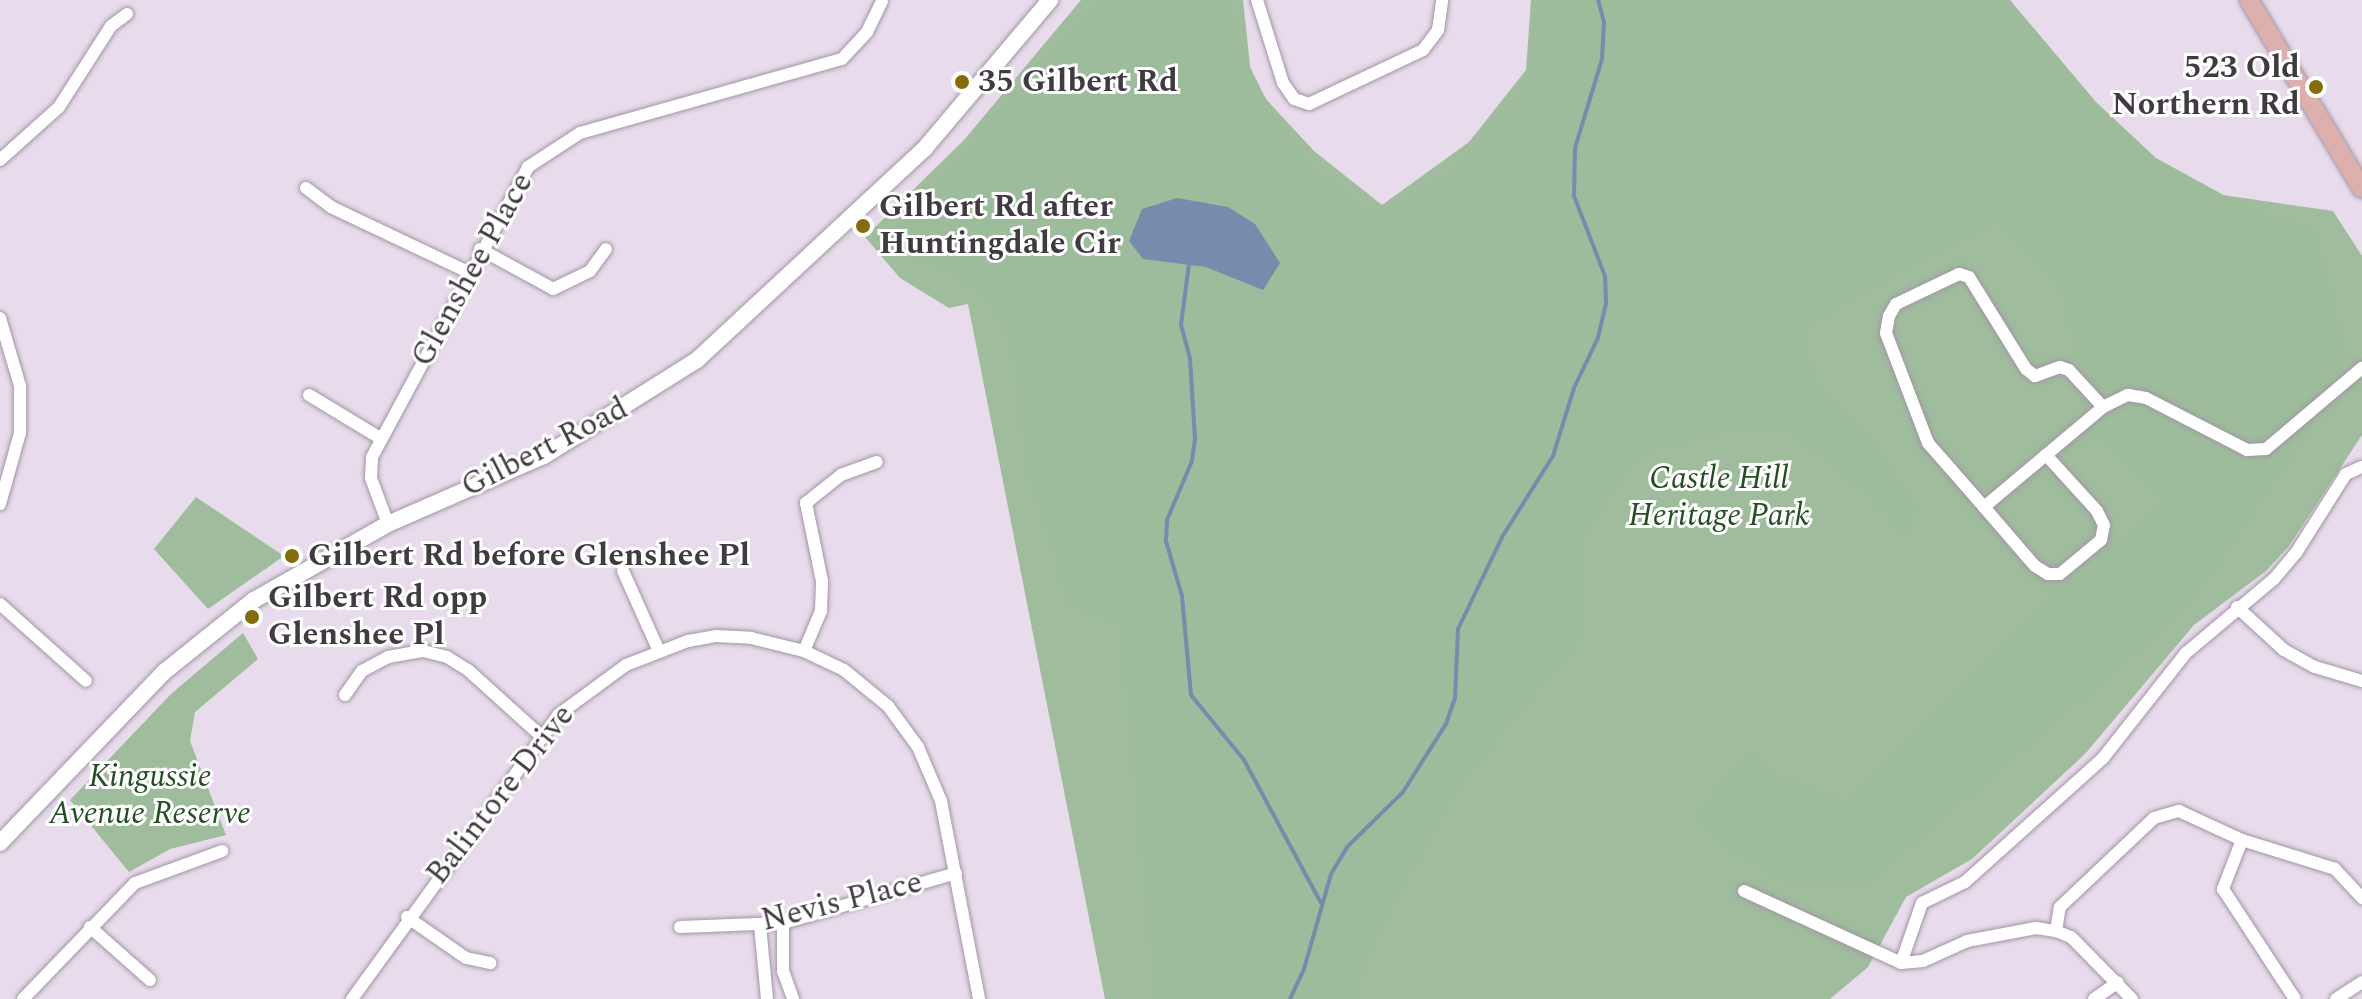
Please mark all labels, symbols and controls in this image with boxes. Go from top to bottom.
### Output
place label: 523 Old Northern Rd [2112,50,2300,125]
place label: 35 Gilbert Rd [978,63,1178,101]
marker: 35 Gilbert Rd [953,73,971,91]
marker: 523 Old Northern Rd [2307,78,2325,96]
street label: Glenshee Place [404,166,542,374]
place label: Gilbert Rd after Huntingdale Cir [879,189,1121,264]
marker: Gilbert Rd after Huntingdale Cir [854,217,872,235]
street label: Gilbert Road [455,390,635,506]
park label: Castle Hill Heritage Park [1628,461,1810,536]
place label: Gilbert Rd before Glenshee Pl [308,537,750,575]
marker: Gilbert Rd before Glenshee Pl [283,547,301,565]
place label: Gilbert Rd opp Glenshee Pl [268,580,487,655]
marker: Gilbert Rd opp Glenshee Pl [243,608,261,626]
street label: Balintore Drive [419,697,583,893]
park label: Kingussie Avenue Reserve [49,759,251,834]
street label: Nevis Place [758,863,926,941]

